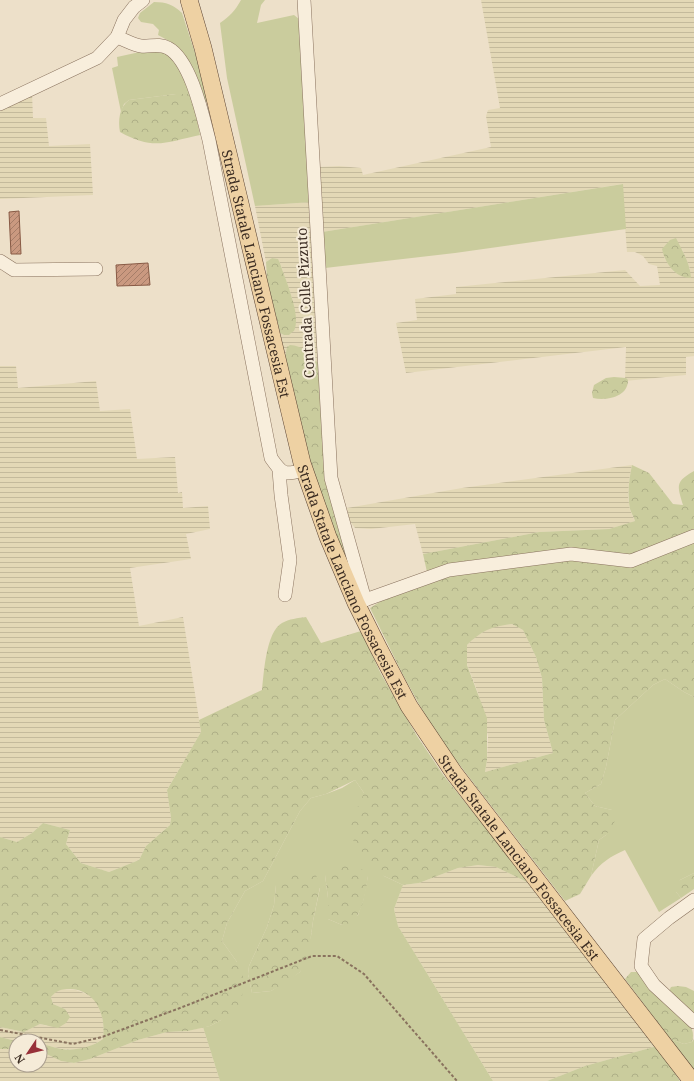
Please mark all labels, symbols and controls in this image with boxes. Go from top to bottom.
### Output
street label: Strada Statale Lanciano Fossacesia Est [218,148,296,400]
street label: Contrada Colle Pizzuto [292,227,318,379]
street label: Strada Statale Lanciano Fossacesia Est [294,462,413,702]
street label: Strada Statale Lanciano Fossacesia Est [435,751,605,964]
north arrow [8,1033,48,1073]
text: N [11,1051,28,1067]

